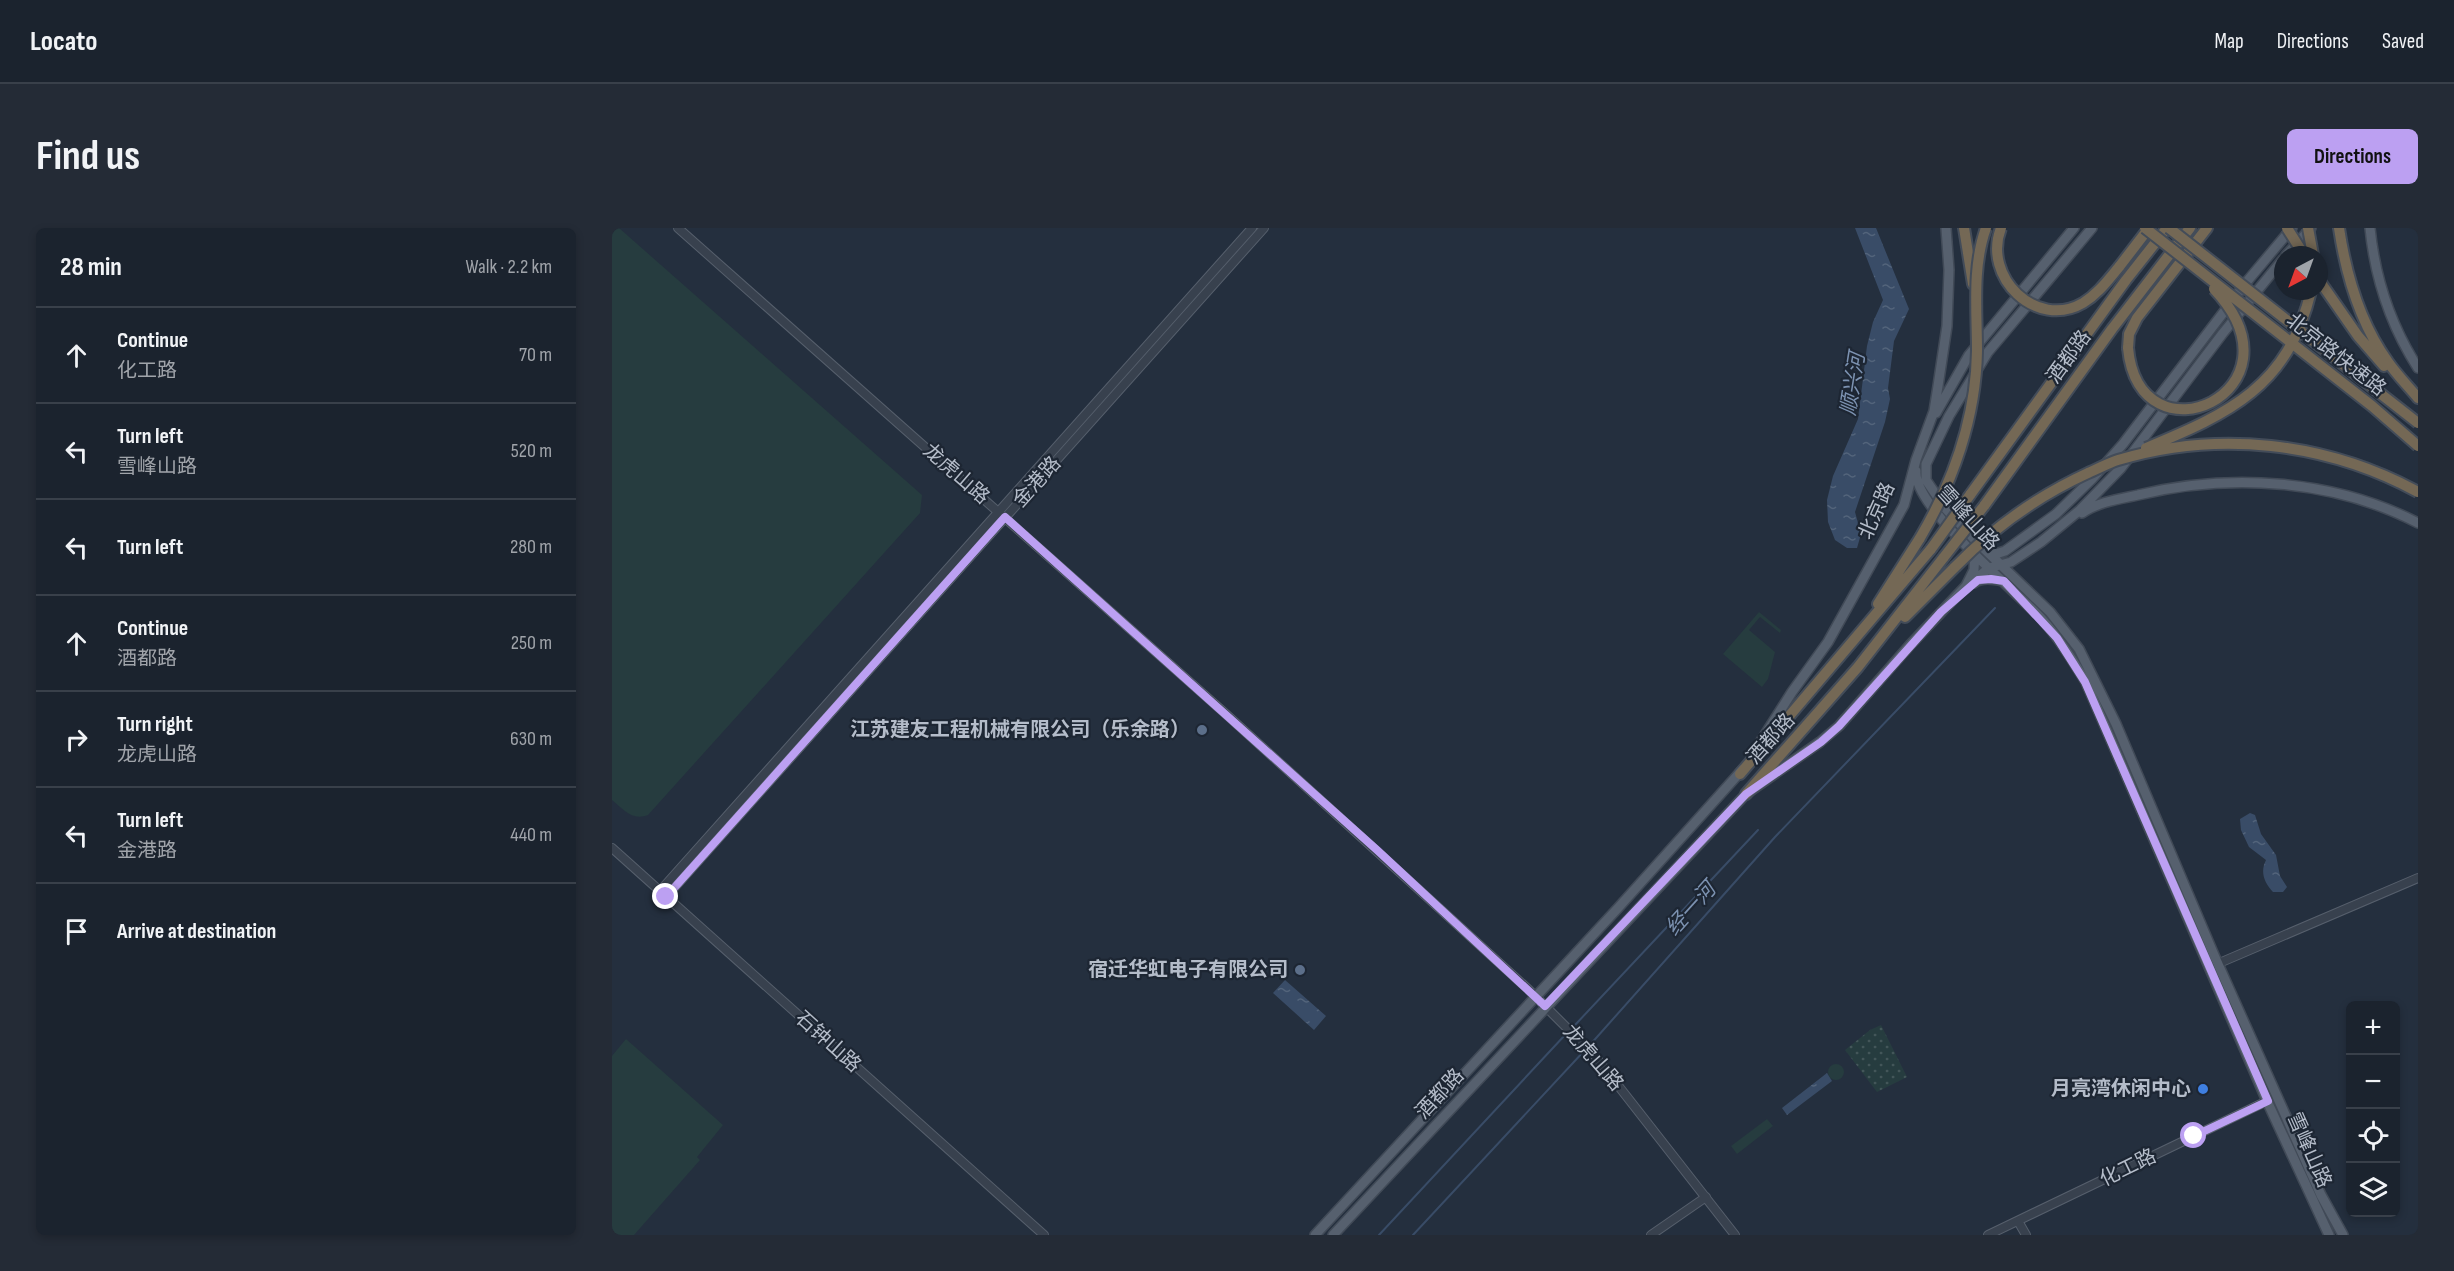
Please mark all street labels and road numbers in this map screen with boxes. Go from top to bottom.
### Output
street label: 北京路快速路 [2281,309,2391,401]
street label: 酒都路 [2042,326,2096,388]
street label: 龙虎山路 [918,439,994,509]
street label: 金港路 [1008,452,1066,512]
street label: 北京路 [1854,479,1900,543]
street label: 雪峰山路 [1932,481,2004,555]
street label: 酒都路 [1742,709,1800,769]
street label: 石钟山路 [790,1006,866,1078]
street label: 龙虎山路 [1558,1020,1628,1096]
street label: 酒都路 [1411,1064,1469,1124]
street label: 雪峰山路 [2282,1109,2336,1191]
street label: 化工路 [2096,1144,2160,1192]

